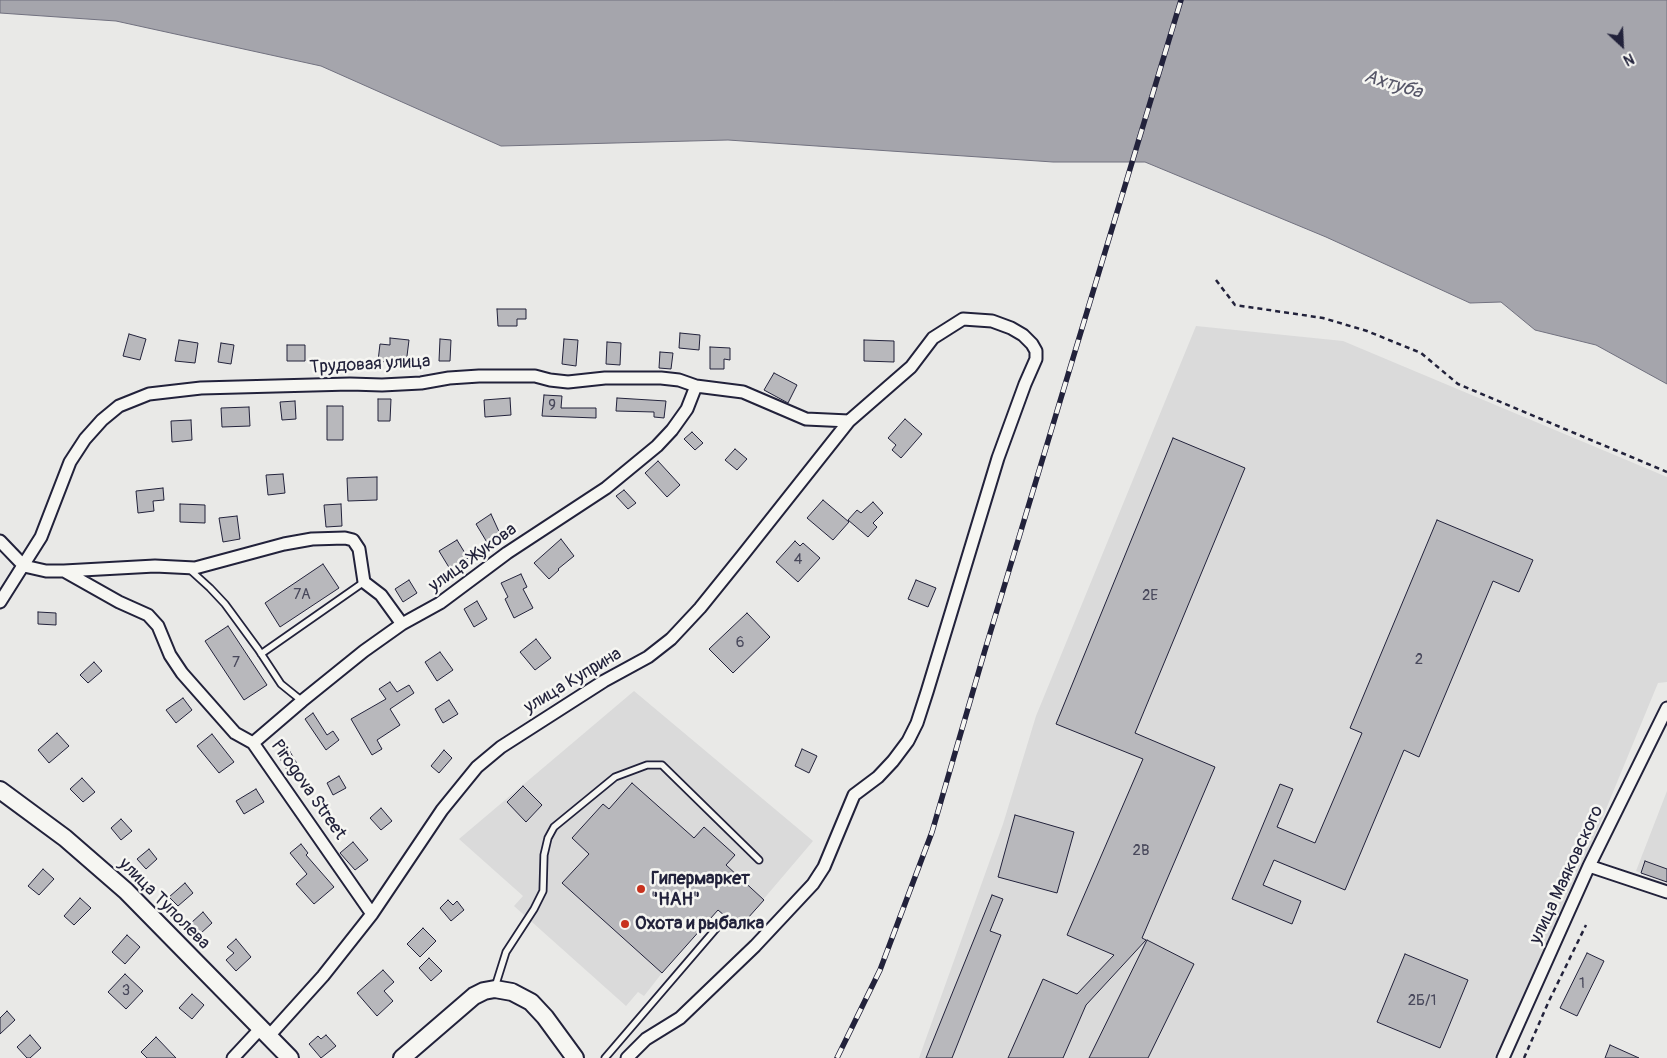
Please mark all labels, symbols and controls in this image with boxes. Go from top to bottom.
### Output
north arrow [1597,20,1647,70]
text: N [1621,49,1636,69]
water label: Ахтуба [1361,65,1425,105]
street label: Трудовая улица [309,351,431,379]
house number: 9 [548,397,556,415]
street label: улица Жукова [425,519,521,597]
house number: 4 [794,551,802,569]
house number: 7А [293,586,311,604]
house number: 2Е [1142,587,1158,605]
house number: 6 [736,634,744,652]
street label: улица Куприна [520,643,626,719]
house number: 2 [1415,651,1423,669]
house number: 7 [232,654,240,672]
street label: Pirogova Street [266,736,350,844]
street label: улица Маяковского [1525,802,1609,948]
house number: 2В [1133,842,1149,860]
street label: улица Туполева [114,854,214,954]
place label: Гипермаркет "НАН" [651,868,750,911]
marker: Гипермаркет "НАН" [635,883,647,895]
place label: Охота и рыбалка [635,913,764,935]
marker: Охота и рыбалка [619,918,631,930]
house number: 1 [1579,975,1585,993]
house number: 3 [122,982,130,1000]
house number: 2Б/1 [1408,992,1436,1010]

